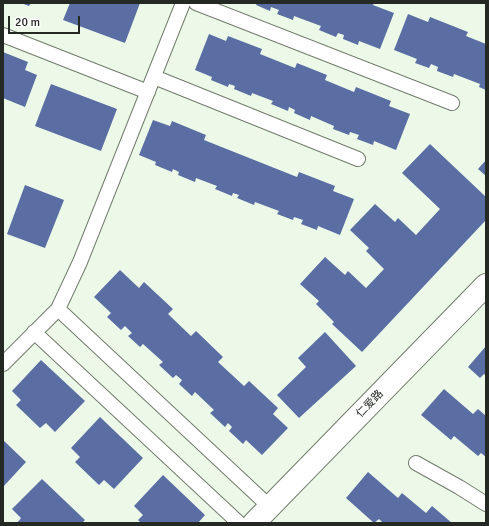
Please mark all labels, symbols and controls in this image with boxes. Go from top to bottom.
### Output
scale bar [10,8,82,34]
text: 20 m [15,15,40,30]
street label: 仁爱路 [354,388,386,420]

